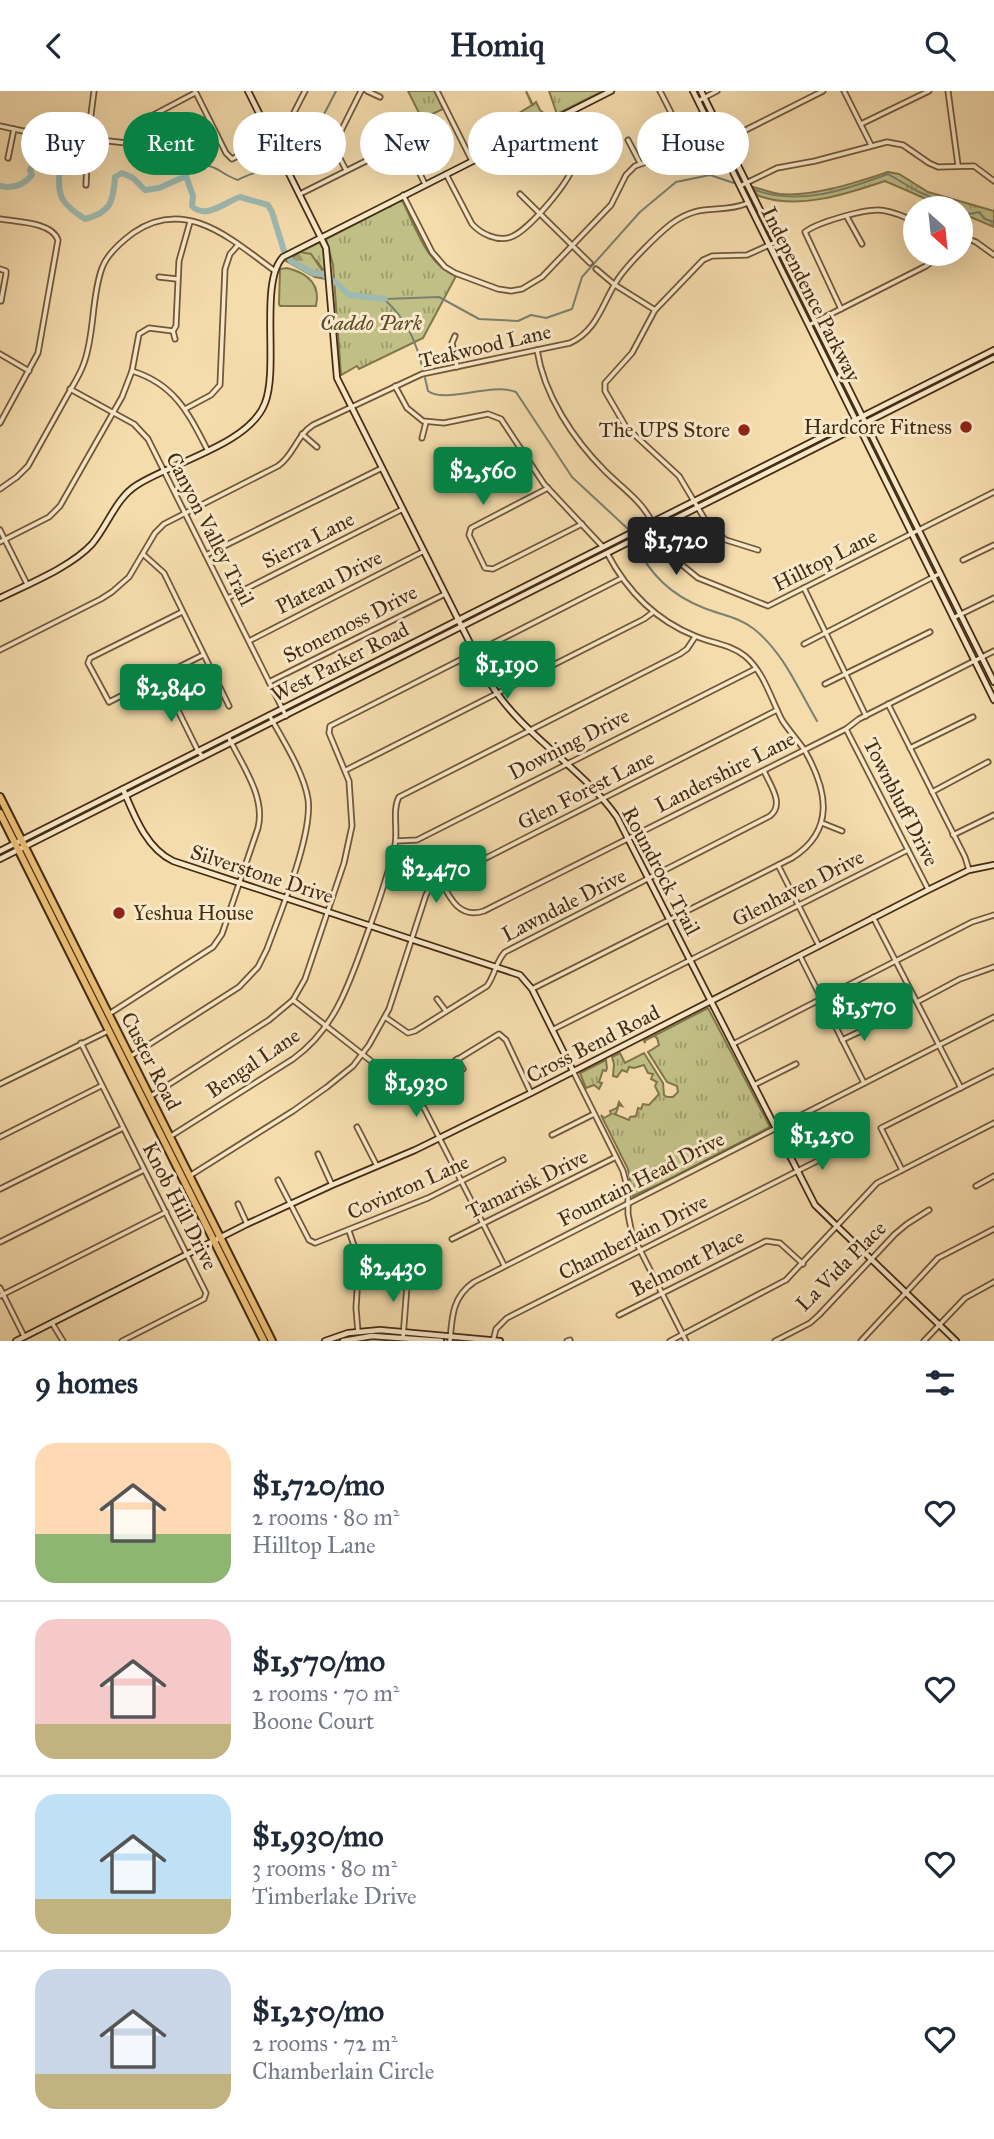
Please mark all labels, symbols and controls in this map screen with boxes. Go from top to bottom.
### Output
text: Homiq [450,26,544,65]
icon: back [35,27,73,65]
icon: search [921,27,959,65]
chip: Buy [21,112,109,175]
chip: Rent [123,112,219,175]
chip: Filters [233,112,346,175]
chip: New [360,112,454,175]
chip: Apartment [468,112,623,175]
chip: House [637,112,749,175]
north arrow [903,196,973,266]
map controls [903,196,973,266]
street label: Independence Parkway [756,202,867,387]
park label: Caddo Park [320,310,423,336]
street label: Teakwood Lane [416,318,554,374]
place label: Hardcore Fitness [804,414,952,440]
place label: The UPS Store [599,417,730,443]
marker: Hardcore Fitness [958,419,974,435]
marker: The UPS Store [736,422,752,438]
pin: $2,560 [426,447,540,507]
street label: Canyon Valley Trail [160,448,260,610]
text: $2,560 [449,456,517,484]
street label: Sierra Lane [257,506,359,574]
pin: $1,720 [619,517,733,577]
street label: Hilltop Lane [769,523,881,597]
text: $1,720 [644,526,708,554]
street label: Plateau Drive [271,544,387,620]
street label: Stonemoss Drive [279,579,422,669]
street label: West Parker Road [267,616,414,708]
pin: $1,190 [450,641,564,701]
text: $1,190 [475,650,539,678]
pin: $2,840 [114,665,228,724]
text: $2,840 [136,673,206,701]
street label: Downing Drive [504,702,634,786]
street label: Landershire Lane [651,725,800,818]
street label: Townbluff Drive [857,733,945,871]
street label: Glen Forest Lane [513,744,659,836]
street label: Roundrock Trail [616,802,706,940]
street label: Silverstone Drive [187,839,337,909]
street label: Glenhaven Drive [728,844,868,932]
pin: $2,470 [379,845,493,905]
text: $2,470 [401,854,471,882]
street label: Lawndale Drive [497,862,631,948]
place label: Yeshua House [133,900,254,926]
marker: Yeshua House [111,905,127,921]
pin: $1,570 [807,983,921,1043]
text: $1,570 [832,992,896,1020]
street label: Cross Bend Road [522,999,665,1089]
street label: Custer Road [115,1008,187,1115]
street label: Bengal Lane [201,1022,305,1104]
pin: $1,930 [359,1059,473,1119]
text: $1,930 [384,1068,448,1096]
pin: $1,250 [765,1112,879,1172]
text: $1,250 [790,1121,854,1149]
street label: Fountain Head Drive [553,1126,729,1232]
street label: Knob Hill Drive [137,1138,223,1275]
street label: Tamarisk Drive [462,1143,593,1225]
street label: Covinton Lane [343,1148,473,1225]
street label: Chamberlain Drive [554,1188,712,1286]
street label: La Vida Place [790,1215,892,1317]
street label: Belmont Place [626,1223,748,1303]
pin: $2,430 [336,1245,450,1304]
text: $2,430 [359,1253,427,1281]
icon: filters [921,1364,959,1402]
text: 9 homes [35,1365,138,1401]
text: $1,720/mo [252,1467,385,1503]
icon: home [91,1471,175,1555]
icon: heart [921,1494,959,1532]
text: 2 rooms · 80 m² [252,1503,399,1531]
text: Hilltop Lane [252,1531,376,1559]
text: $1,570/mo [252,1643,385,1679]
icon: home [91,1647,175,1731]
icon: heart [921,1670,959,1708]
text: 2 rooms · 70 m² [252,1679,400,1707]
text: Boone Court [252,1707,374,1735]
text: $1,930/mo [252,1818,384,1854]
icon: home [91,1822,175,1906]
icon: heart [921,1845,959,1883]
text: 3 rooms · 80 m² [252,1854,397,1882]
text: Timberlake Drive [252,1882,417,1910]
text: $1,250/mo [252,1993,384,2029]
icon: home [91,1997,175,2081]
icon: heart [921,2020,959,2058]
text: 2 rooms · 72 m² [252,2029,397,2057]
text: Chamberlain Circle [252,2057,434,2085]

